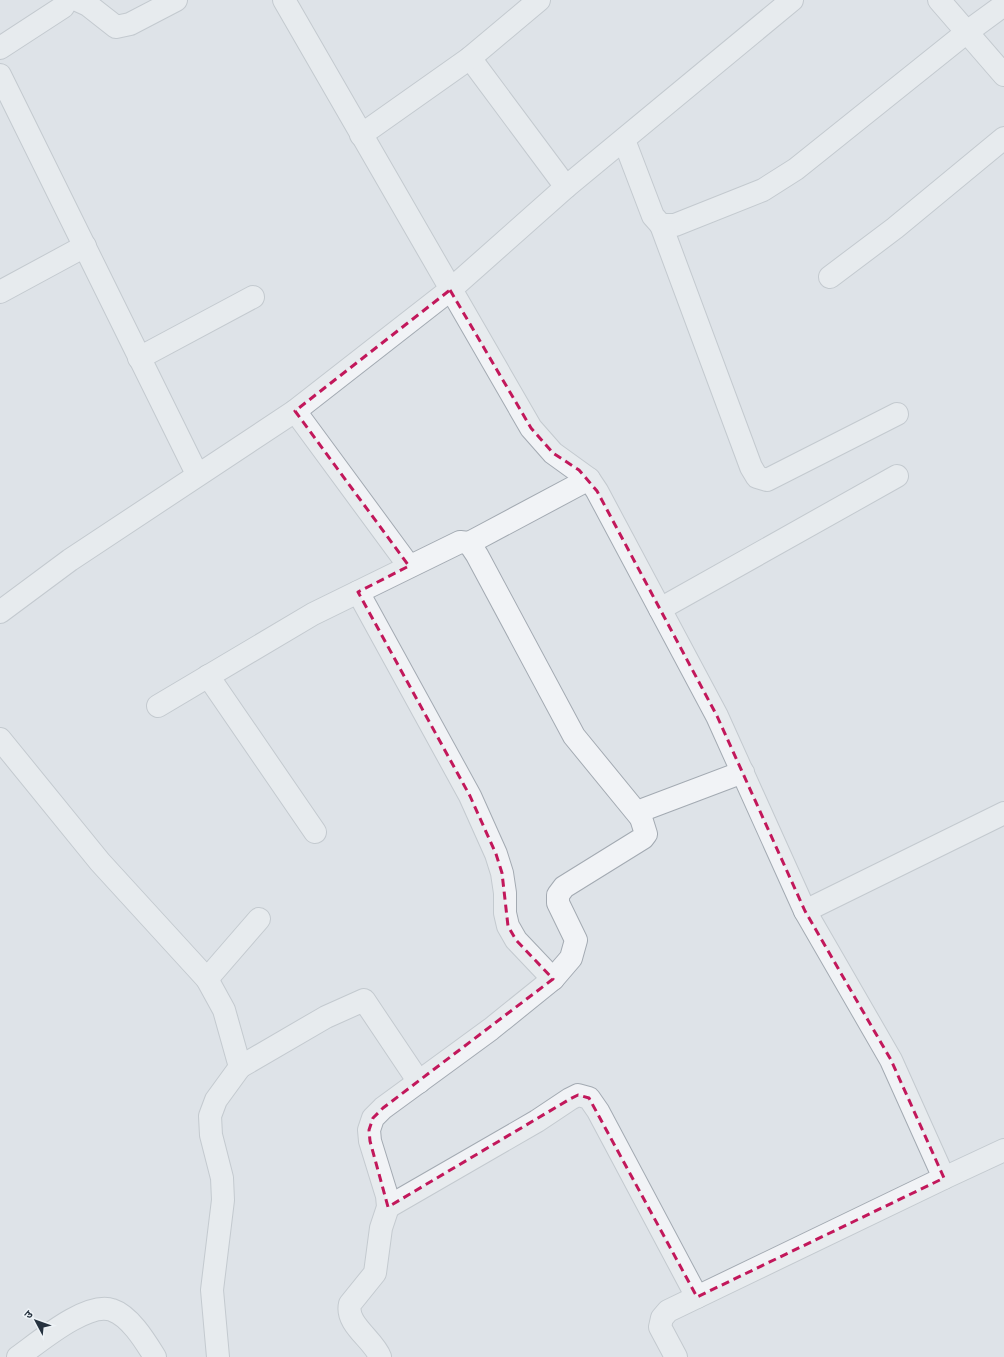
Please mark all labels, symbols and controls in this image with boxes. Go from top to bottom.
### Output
north arrow [16,1301,56,1341]
text: उ [22,1308,36,1321]

